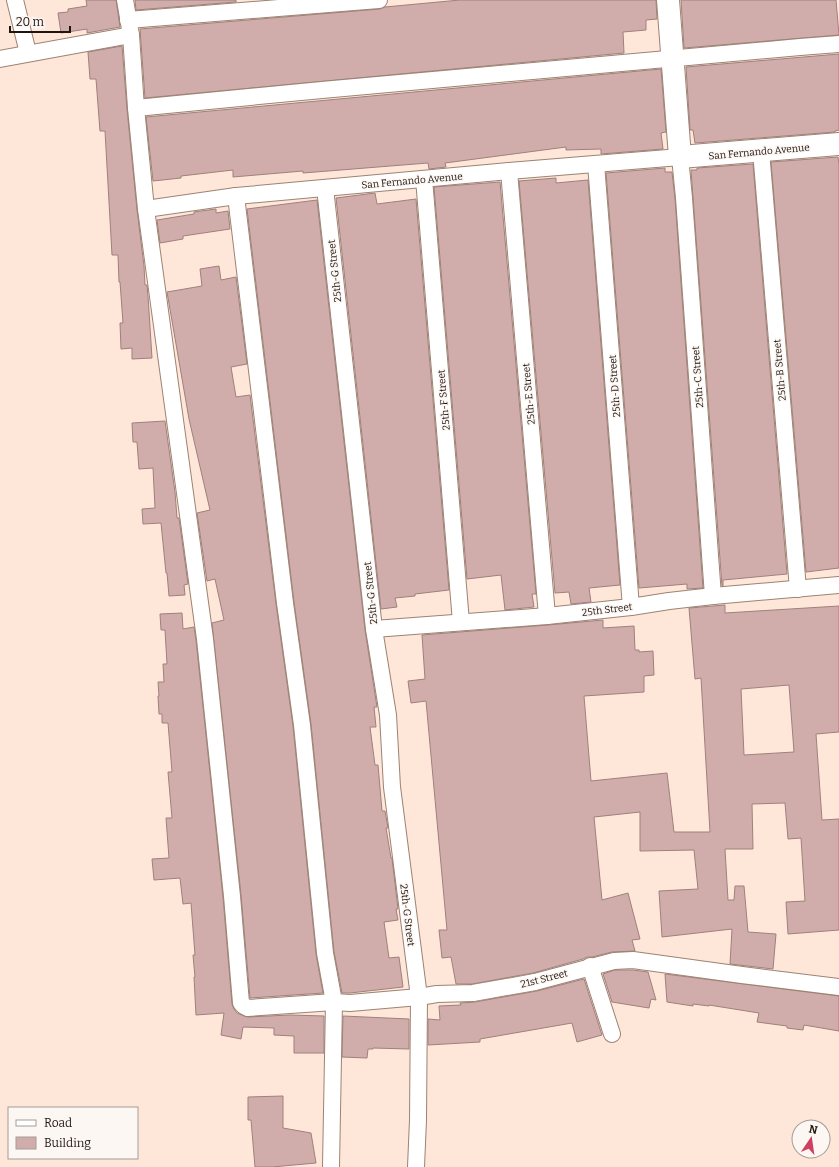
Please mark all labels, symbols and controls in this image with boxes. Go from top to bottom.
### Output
scale bar [10,8,70,34]
text: 20 m [16,15,45,29]
street label: San Fernando Avenue [708,142,810,162]
street label: San Fernando Avenue [361,171,463,191]
street label: 25th-G Street [326,239,344,303]
street label: 25th-B Street [771,338,789,401]
street label: 25th-C Street [690,345,706,408]
street label: 25th-D Street [607,354,623,418]
street label: 25th-E Street [520,362,538,425]
street label: 25th-F Street [435,369,453,431]
street label: 25th-G Street [362,561,380,625]
street label: 25th Street [581,601,633,619]
street label: 25th-G Street [397,883,417,947]
street label: 21st Street [519,967,569,991]
legend [8,1107,138,1159]
text: Road [44,1116,72,1130]
north arrow [791,1119,831,1159]
text: N [808,1122,819,1137]
text: Building [44,1136,91,1150]

